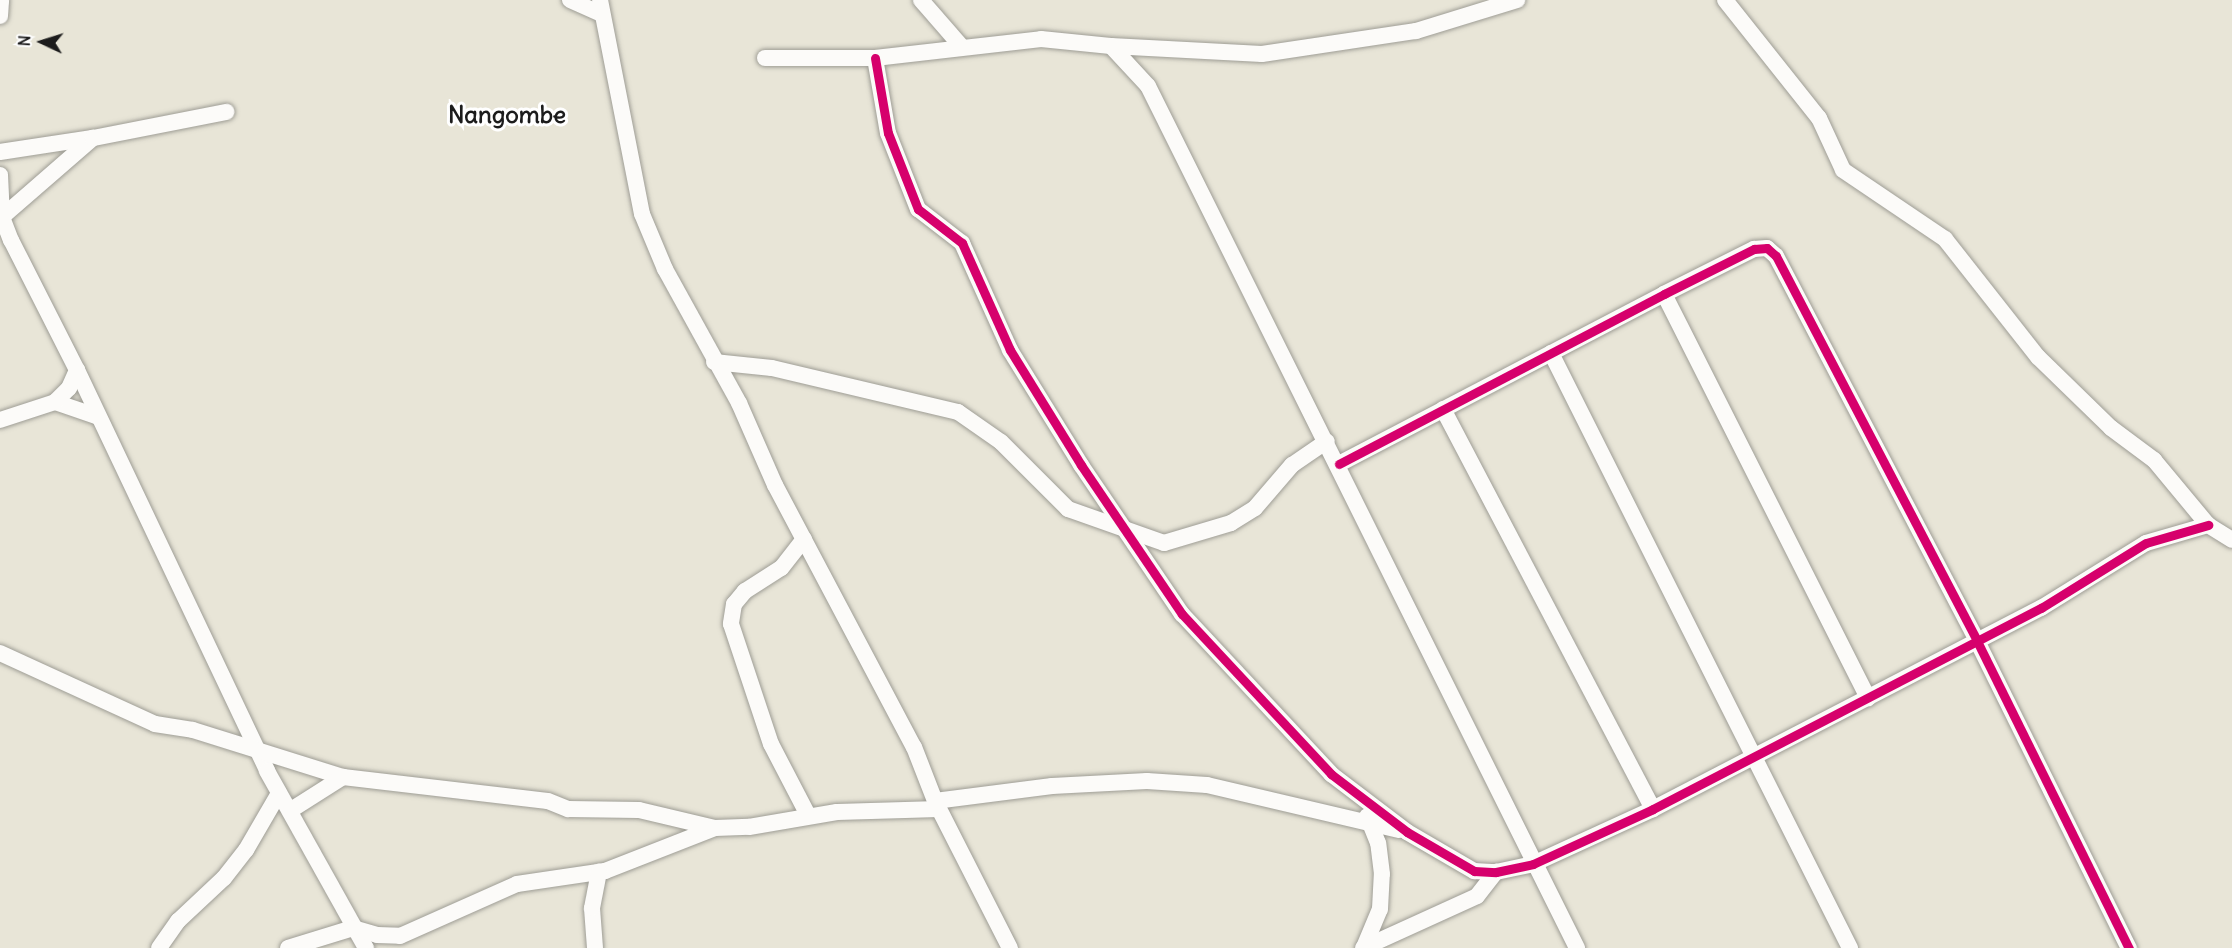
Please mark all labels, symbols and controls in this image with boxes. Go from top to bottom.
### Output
north arrow [12,12,72,72]
text: N [14,35,34,47]
district label: Nangombe [448,101,566,129]

